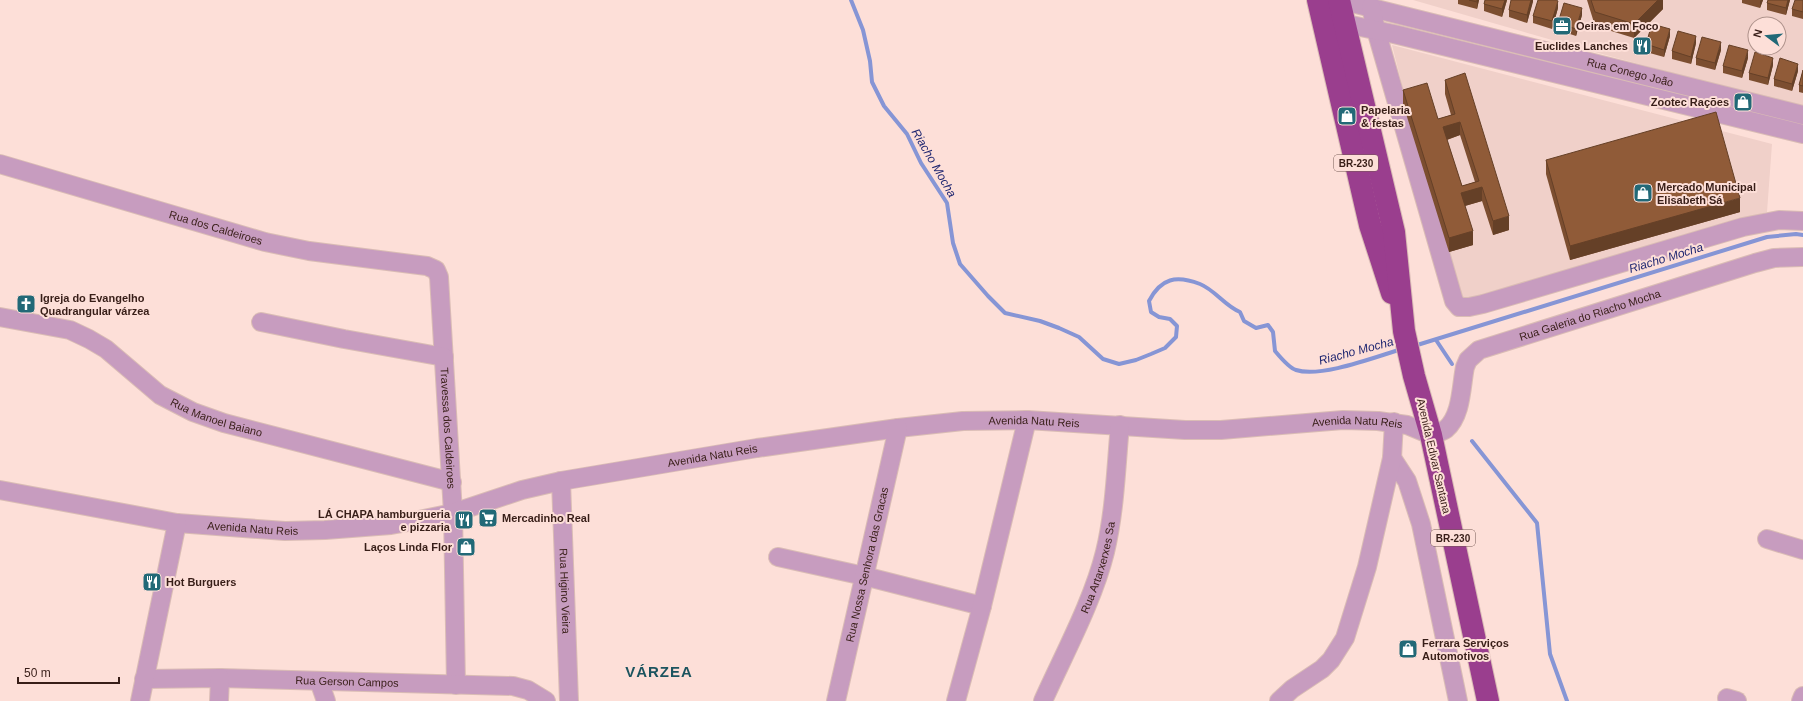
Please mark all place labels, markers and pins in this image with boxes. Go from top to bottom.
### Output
office icon: Oeiras em Foco [1551,15,1573,37]
place label: Oeiras em Foco [1576,20,1659,32]
restaurant icon: Euclides Lanches [1631,35,1653,57]
place label: Euclides Lanches [1535,40,1628,52]
shop icon: Zootec Rações [1732,91,1754,113]
place label: Zootec Rações [1651,96,1729,108]
place label: Papelaria & festas [1361,104,1411,129]
shop icon: Papelaria & festas [1336,105,1358,127]
place label: Mercado Municipal Elisabeth Sá [1657,181,1756,206]
shop icon: Mercado Municipal Elisabeth Sá [1632,182,1654,204]
place label: Igreja do Evangelho Quadrangular várzea [40,292,150,317]
church icon: Igreja do Evangelho Quadrangular várzea [15,293,37,315]
supermarket icon: Mercadinho Real [477,507,499,529]
place label: LÁ CHAPA hamburgueria e pizzaria [318,508,451,533]
restaurant icon: LÁ CHAPA hamburgueria e pizzaria [453,509,475,531]
place label: Mercadinho Real [502,512,590,524]
shop icon: Laços Linda Flor [455,536,477,558]
place label: Laços Linda Flor [364,541,453,553]
restaurant icon: Hot Burguers [141,571,163,593]
place label: Hot Burguers [166,576,236,588]
place label: Ferrara Serviços Automotivos [1422,637,1509,662]
shop icon: Ferrara Serviços Automotivos [1397,638,1419,660]

